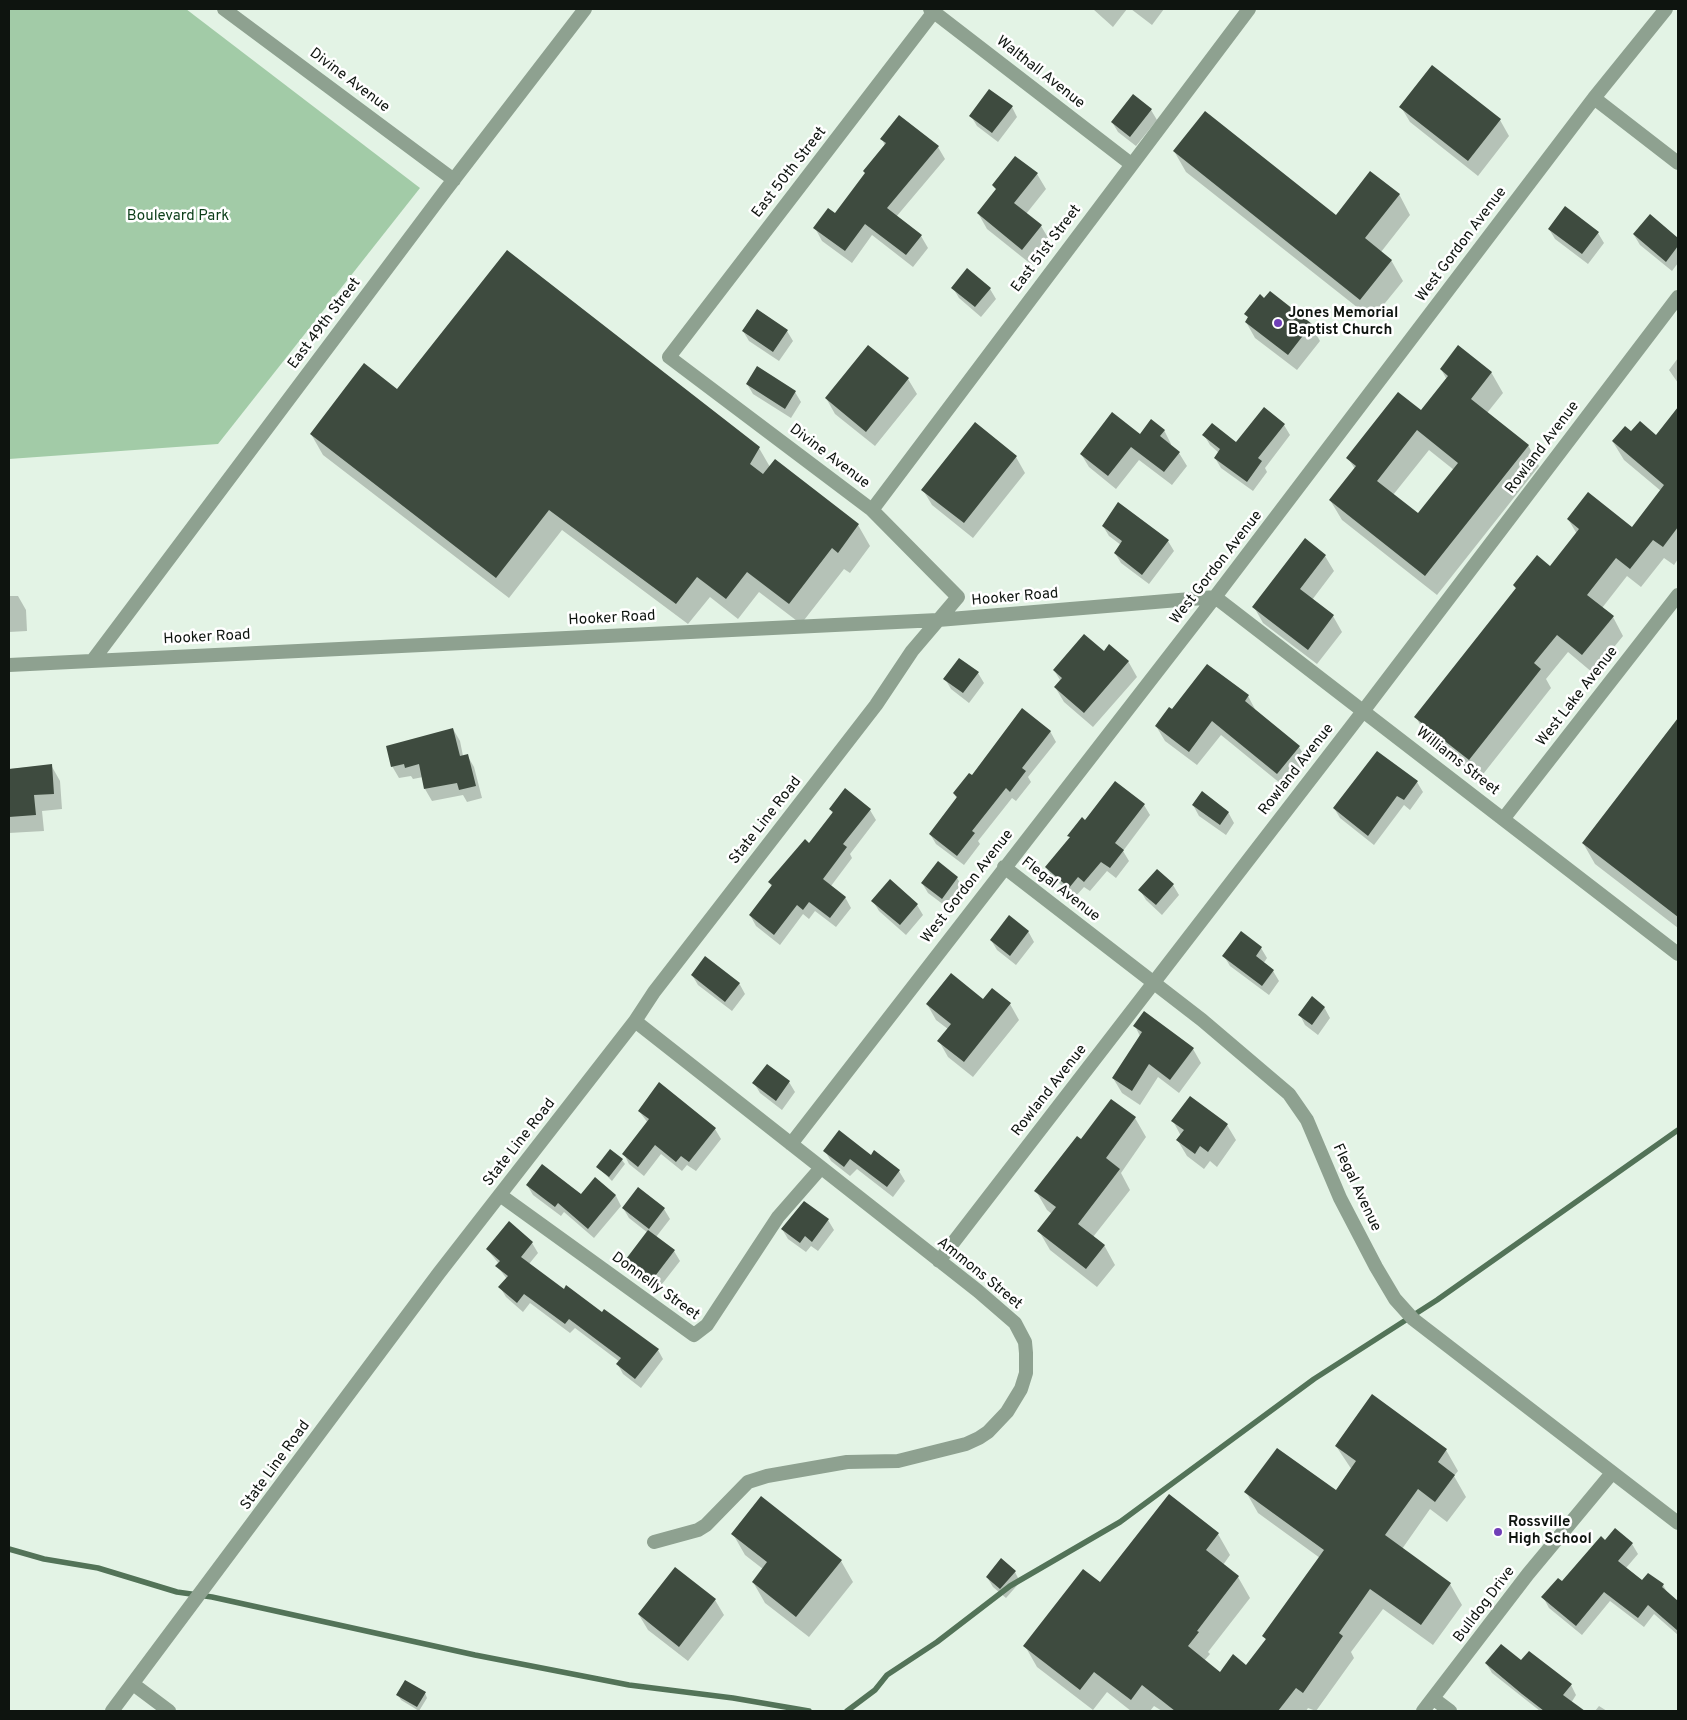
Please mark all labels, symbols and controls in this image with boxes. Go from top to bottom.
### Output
street label: Walthall Avenue [992,33,1088,113]
street label: Divine Avenue [305,45,393,117]
street label: East 50th Street [749,124,831,222]
street label: West Gordon Avenue [1413,184,1511,306]
street label: East 51st Street [1008,202,1086,296]
park label: Boulevard Park [127,208,229,226]
street label: East 49th Street [285,275,365,373]
place label: Jones Memorial Baptist Church [1288,305,1398,340]
marker: Jones Memorial Baptist Church [1272,317,1284,329]
street label: Rowland Avenue [1502,398,1584,498]
street label: Divine Avenue [785,421,873,493]
street label: West Gordon Avenue [1167,508,1267,628]
street label: Hooker Road [971,585,1059,611]
street label: Hooker Road [568,608,656,630]
street label: Hooker Road [163,627,251,649]
street label: West Lake Avenue [1533,643,1623,751]
street label: Rowland Avenue [1256,721,1338,819]
street label: Williams Street [1412,724,1502,800]
street label: State Line Road [726,774,806,868]
street label: West Gordon Avenue [918,827,1018,947]
street label: Flegal Avenue [1017,854,1103,926]
street label: Rowland Avenue [1009,1042,1091,1140]
street label: State Line Road [480,1096,560,1190]
street label: Flegal Avenue [1328,1141,1384,1235]
street label: Ammons Street [933,1234,1025,1314]
street label: Donnelly Street [607,1249,703,1325]
street label: State Line Road [237,1418,315,1514]
place label: Rossville High School [1508,1514,1592,1549]
marker: Rossville High School [1492,1526,1504,1538]
street label: Bulldog Drive [1451,1563,1519,1647]

